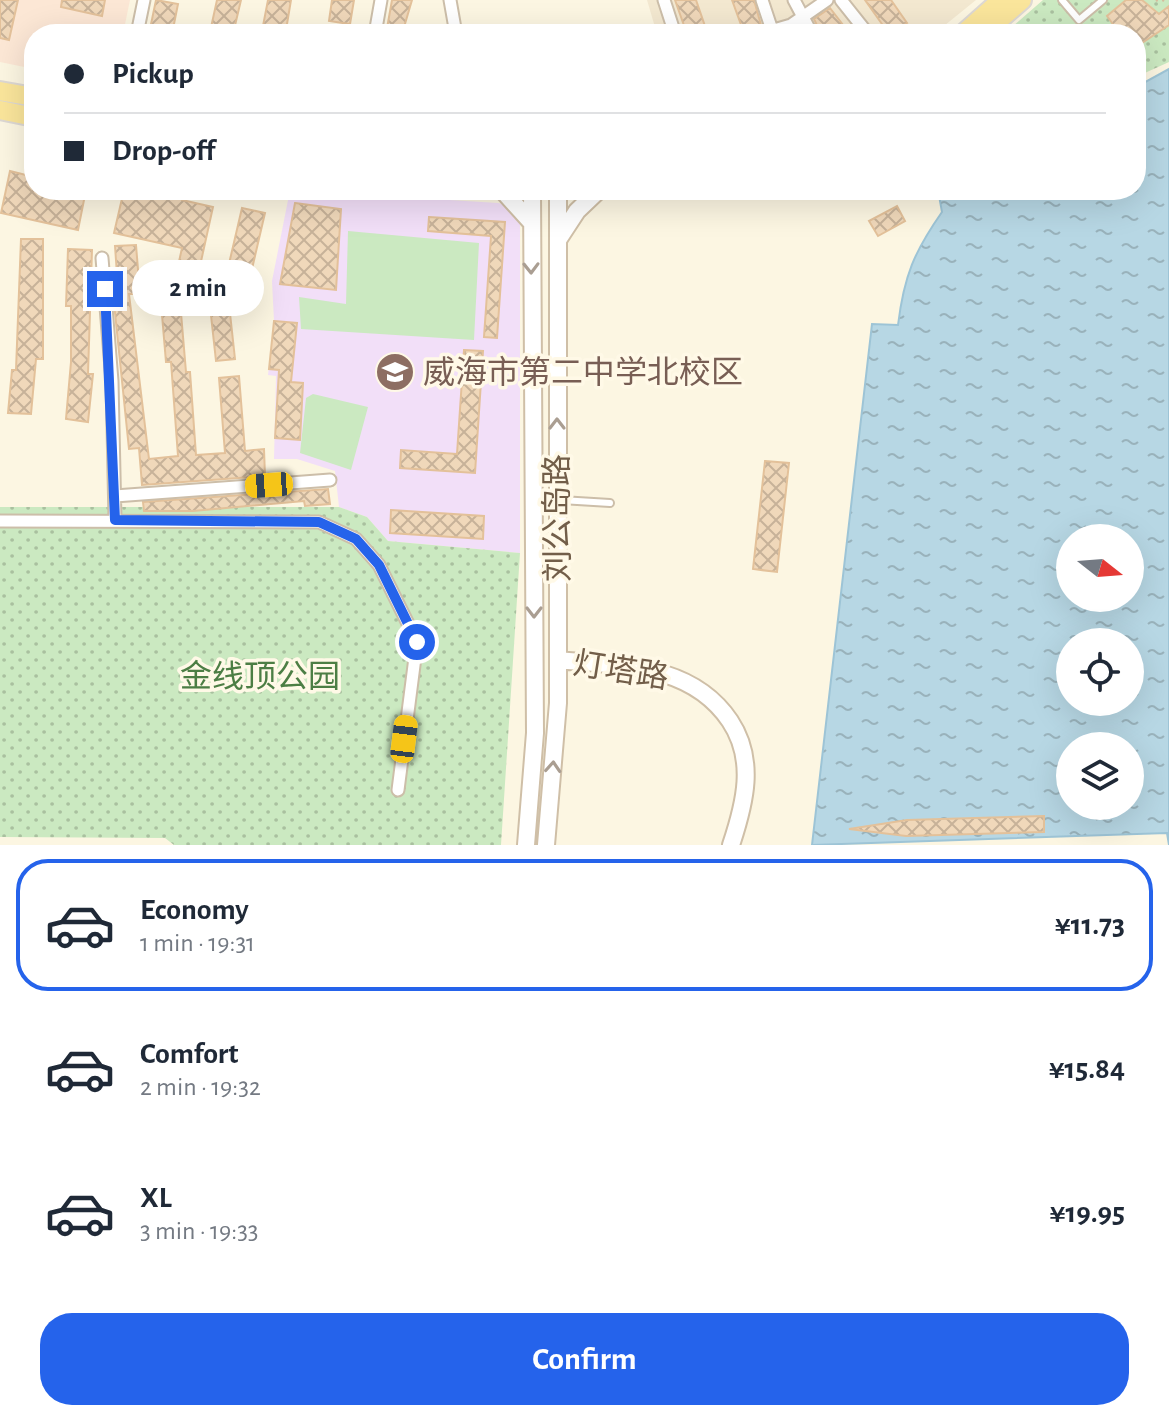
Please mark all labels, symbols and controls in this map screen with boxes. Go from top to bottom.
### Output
text: Pickup [112,59,194,89]
text: Drop-off [112,136,215,166]
callout: 2 min [133,261,265,317]
one-way arrow [522,262,540,275]
route end [87,271,123,307]
text: 2 min [169,275,227,301]
school or university icon: 威海市第二中学北校区 [374,351,416,393]
place label: 威海市第二中学北校区 [423,355,743,389]
one-way arrow [548,417,566,430]
street label: 刘公岛路 [540,454,574,582]
car [244,471,294,499]
north arrow [1056,524,1144,612]
map controls [1056,524,1144,820]
one-way arrow [525,606,543,619]
route start [399,624,435,660]
button: locate [1056,628,1144,716]
street label: 灯塔路 [571,646,671,694]
park label: 金线顶公园 [180,659,340,693]
car [389,714,419,764]
button: layers [1056,732,1144,820]
one-way arrow [544,760,561,773]
icon: car [44,889,116,961]
text: Economy [140,895,249,925]
text: ¥11.73 [1055,910,1125,940]
text: 1 min · 19:31 [140,930,255,956]
icon: car [44,1033,116,1105]
text: Comfort [140,1039,239,1069]
text: ¥15.84 [1049,1054,1125,1084]
text: 2 min · 19:32 [140,1074,261,1100]
icon: car [44,1177,116,1249]
text: XL [140,1183,172,1213]
text: ¥19.95 [1050,1198,1125,1228]
text: 3 min · 19:33 [140,1218,259,1244]
button: Confirm [40,1313,1129,1405]

